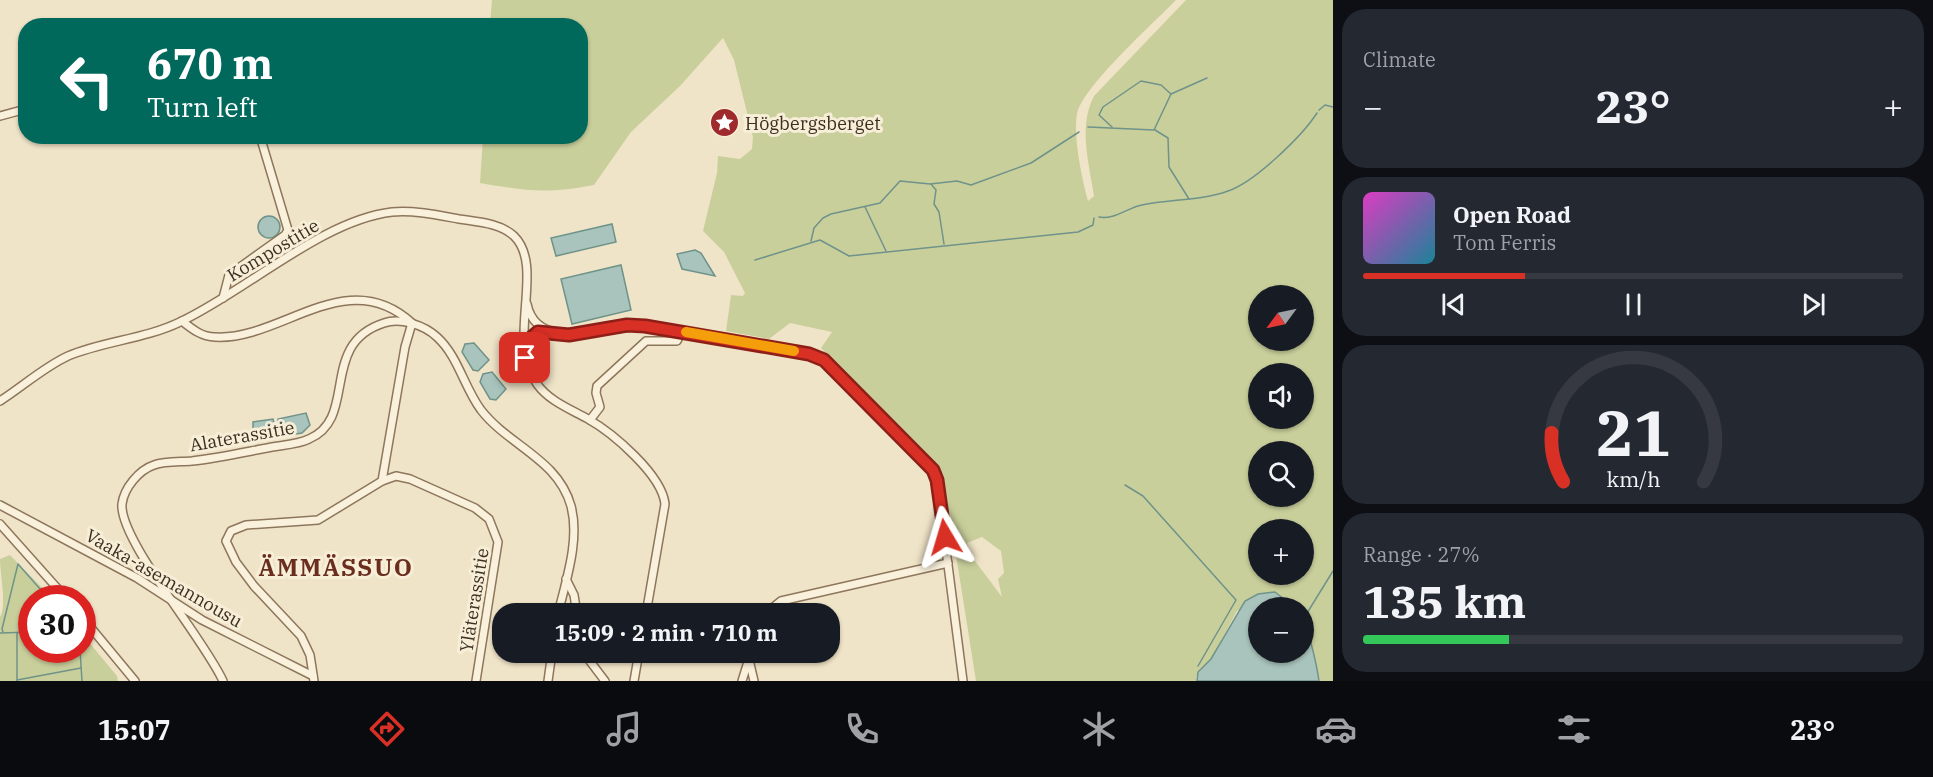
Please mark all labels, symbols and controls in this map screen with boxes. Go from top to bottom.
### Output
text: 670 m [147,36,273,91]
icon: left [48,42,126,120]
text: Climate [1363,46,1436,73]
text: 23° [1595,77,1671,135]
text: − [1363,85,1383,128]
text: + [1883,85,1903,128]
text: Turn left [147,89,258,124]
place icon: Högbergsberget [708,107,740,139]
place label: Högbergsberget [745,112,881,135]
text: Open Road [1453,200,1571,229]
street label: Kompostitie [223,214,323,286]
text: Tom Ferris [1453,229,1556,256]
north arrow [1248,285,1314,351]
map controls [1248,285,1314,663]
icon: previous [1437,288,1470,321]
icon: pause [1617,288,1650,321]
icon: next [1797,288,1830,321]
pin [499,332,550,383]
icon: arrive [508,341,541,374]
button: sound [1248,363,1314,429]
text: 21 [1596,392,1670,473]
street label: Alaterassitie [188,415,296,457]
button: search [1248,441,1314,507]
text: km/h [1606,465,1660,493]
position arrow [913,505,977,569]
button: + [1248,519,1314,585]
street label: Vaaka-asemannousu [81,524,247,632]
text: Range · 27% [1363,541,1480,568]
street label: Yläterassitie [454,546,494,654]
district label: ÄMMÄSSUO [258,551,414,583]
text: 135 km [1363,572,1526,630]
speed limit sign: 30 [18,585,96,663]
button: − [1248,597,1314,663]
text: 15:09 · 2 min · 710 m [554,618,778,647]
icon: directions [366,708,408,750]
icon: music [603,708,645,750]
icon: phone [841,708,883,750]
icon: climate [1078,708,1120,750]
icon: car [1315,708,1357,750]
icon: filters [1553,708,1595,750]
text: 15:07 [98,712,171,747]
text: 23° [1790,712,1835,747]

